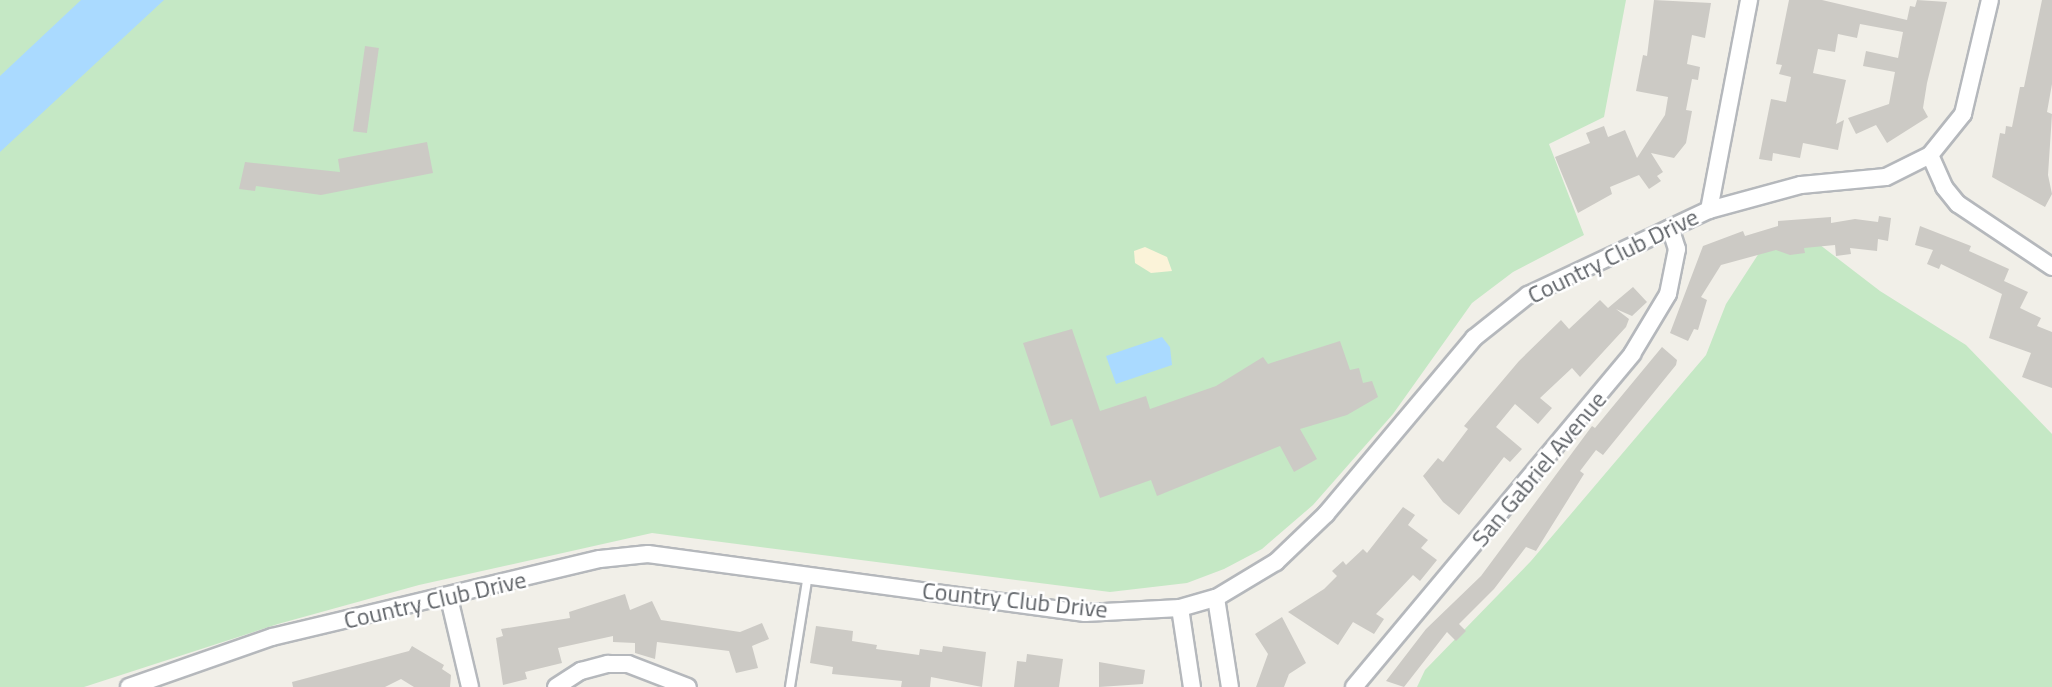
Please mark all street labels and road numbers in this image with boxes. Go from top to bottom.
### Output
street label: Country Club Drive [1523,202,1703,310]
street label: San Gabriel Avenue [1466,385,1612,553]
street label: Country Club Drive [341,565,529,635]
street label: Country Club Drive [921,576,1109,624]

